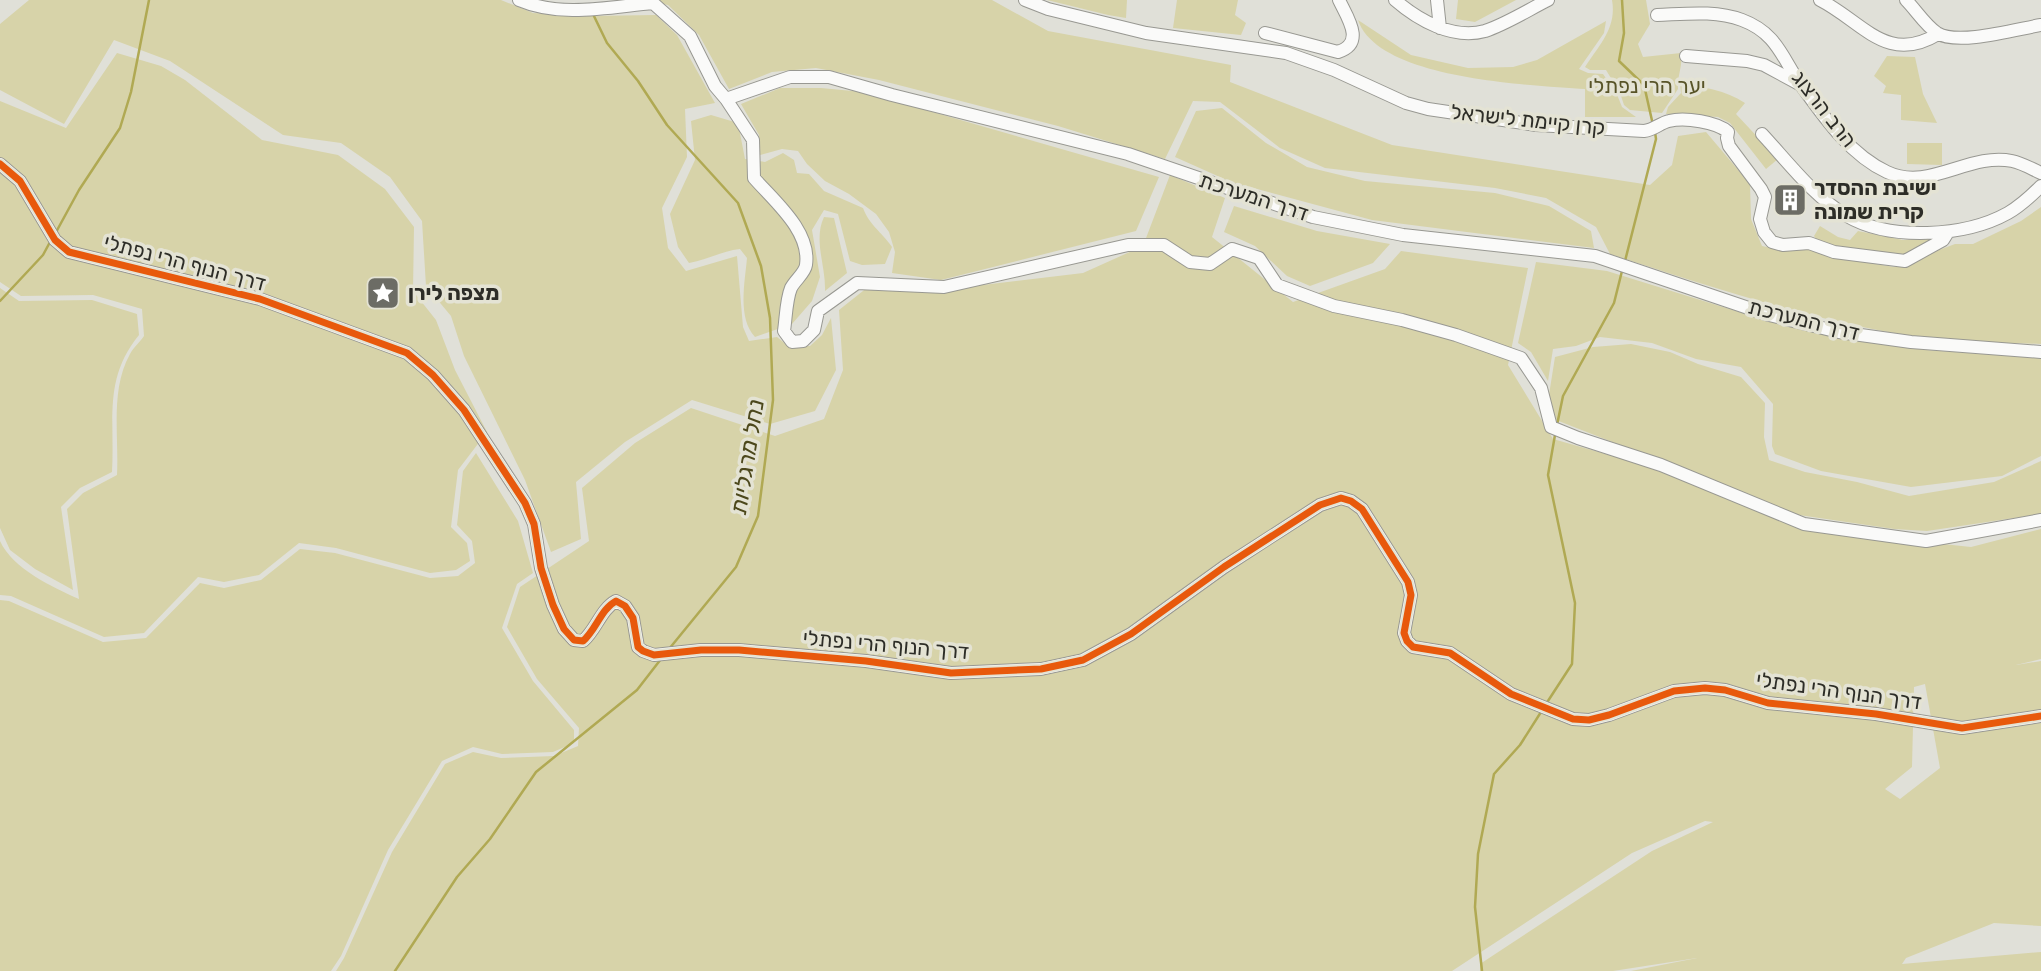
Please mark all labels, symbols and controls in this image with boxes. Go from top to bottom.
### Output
street label: הרב הרצוג [1787,65,1862,152]
park label: יער הרי נפתלי [1588,73,1706,98]
street label: קרן קיימת לישראל [1449,99,1607,140]
street label: דרך המערכת [1196,167,1312,226]
place label: ישיבת ההסדר קרית שמונה [1814,175,1937,224]
building icon: ישיבת ההסדר קרית שמונה [1771,181,1809,219]
street label: דרך הנוף הרי נפתלי [101,229,269,296]
place icon: מצפה לירן [364,274,402,312]
place label: מצפה לירן [408,280,499,305]
street label: דרך המערכת [1746,294,1862,345]
water label: נחל מרגליות [724,397,770,517]
street label: דרך הנוף הרי נפתלי [802,625,970,664]
street label: דרך הנוף הרי נפתלי [1755,666,1924,715]

